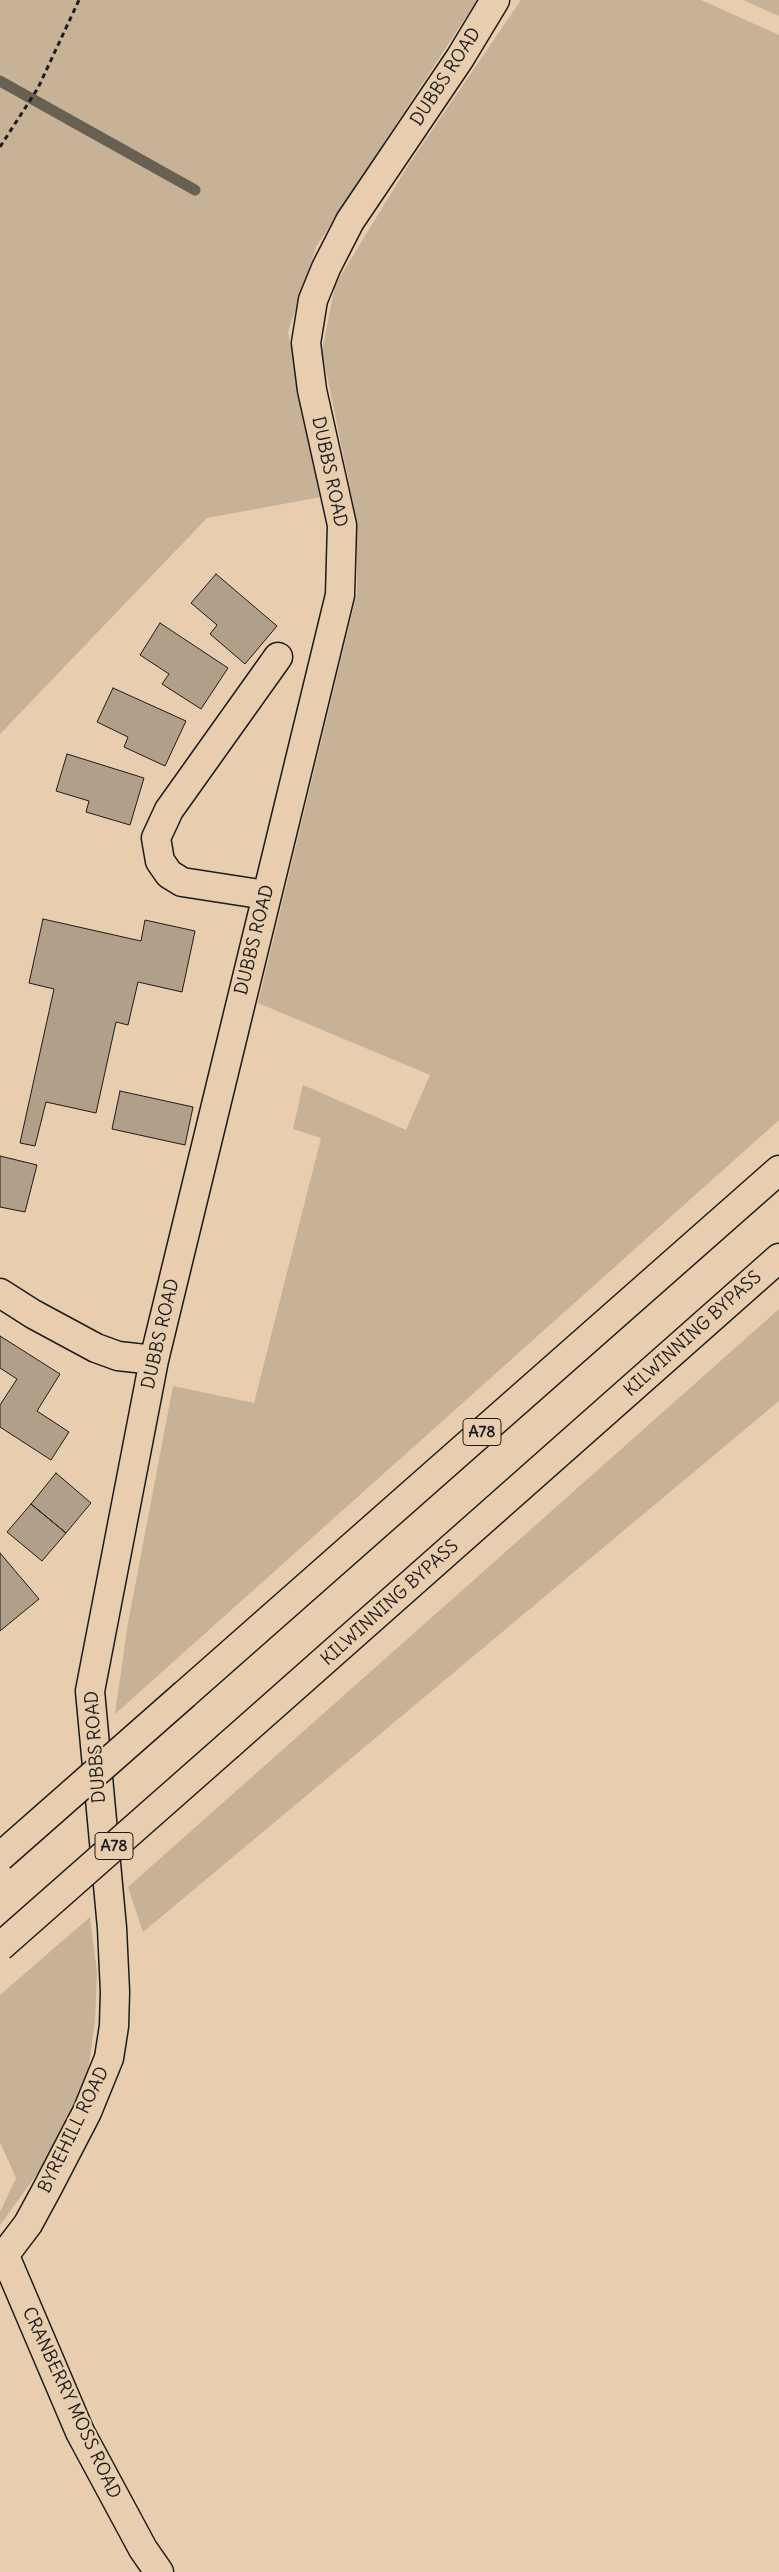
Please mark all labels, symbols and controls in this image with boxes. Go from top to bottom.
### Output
street label: DUBBS ROAD [406,24,486,130]
street label: DUBBS ROAD [307,415,351,529]
street label: DUBBS ROAD [231,883,279,997]
street label: KILWINNING BYPASS [620,1267,766,1401]
street label: DUBBS ROAD [138,1277,184,1391]
road number: A78 [463,1418,501,1445]
street label: KILWINNING BYPASS [317,1536,463,1670]
street label: DUBBS ROAD [81,1690,111,1804]
road number: A78 [95,1832,133,1860]
street label: BYREHILL ROAD [34,2063,114,2197]
street label: CRANBERRY MOSS ROAD [17,2304,125,2502]

